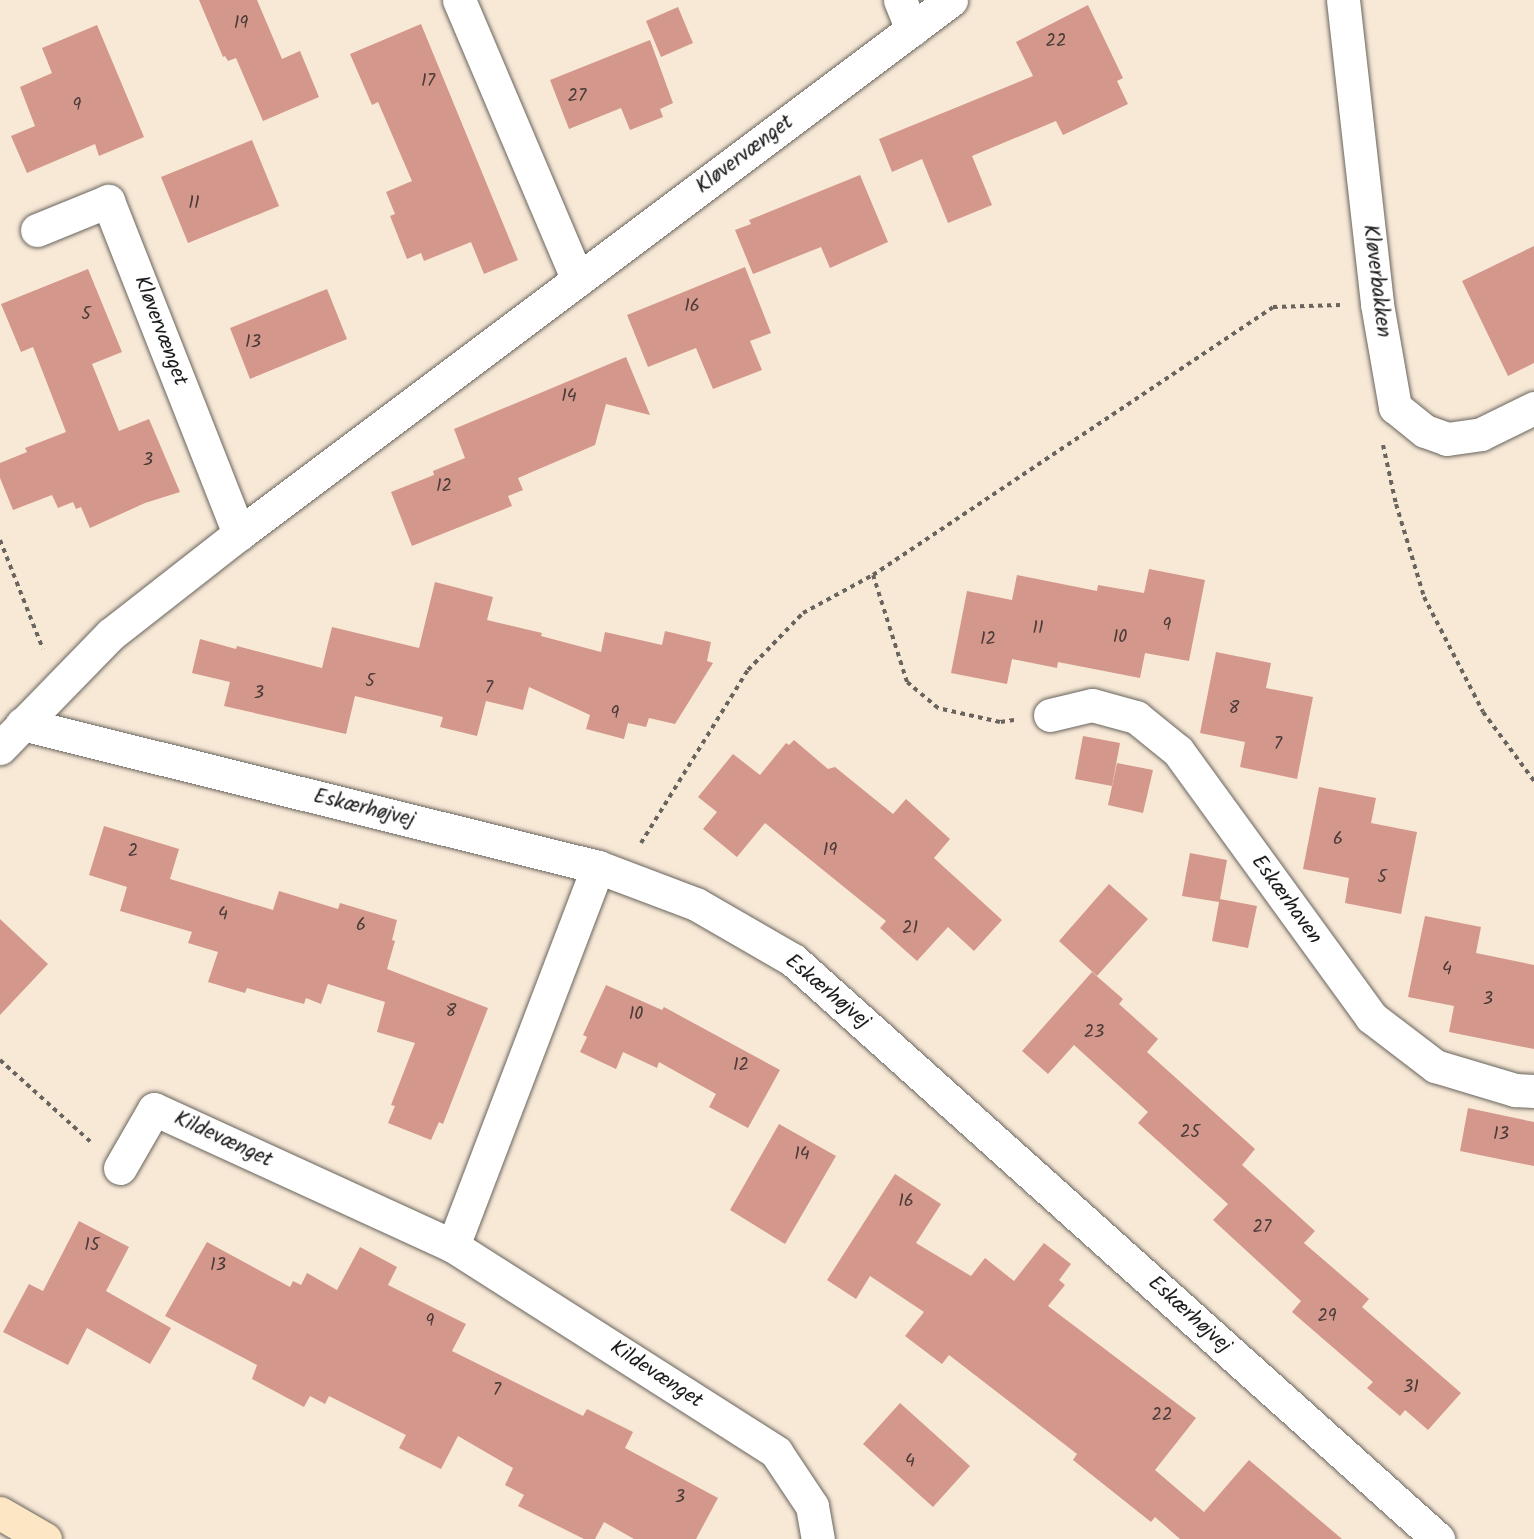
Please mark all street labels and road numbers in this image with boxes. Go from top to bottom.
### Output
street label: Kløvervænget [691,110,799,200]
street label: Kløverbakken [1357,223,1395,339]
street label: Kløvervænget [128,273,192,389]
street label: Eskærhøjvej [311,784,417,834]
street label: Eskærhaven [1245,850,1327,950]
street label: Eskærhøjvej [779,949,875,1035]
street label: Kildevænget [170,1106,276,1174]
street label: Eskærhøjvej [1142,1271,1236,1359]
street label: Kildevænget [605,1336,707,1414]

